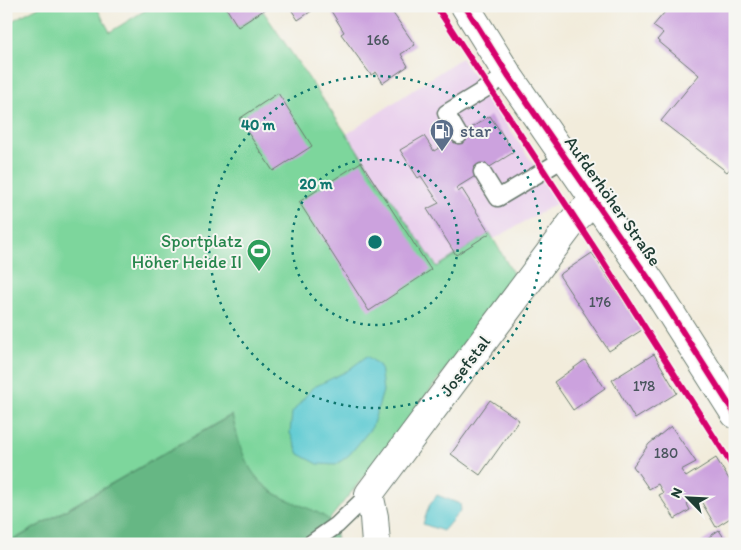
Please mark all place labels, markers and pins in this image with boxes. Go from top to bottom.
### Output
fuel station icon: star [429,118,455,152]
place label: star [460,120,492,142]
place label: Sportplatz Höher Heide II [132,230,243,273]
centre of rings [366,233,384,251]
sports icon: Sportplatz Höher Heide II [246,238,272,272]

